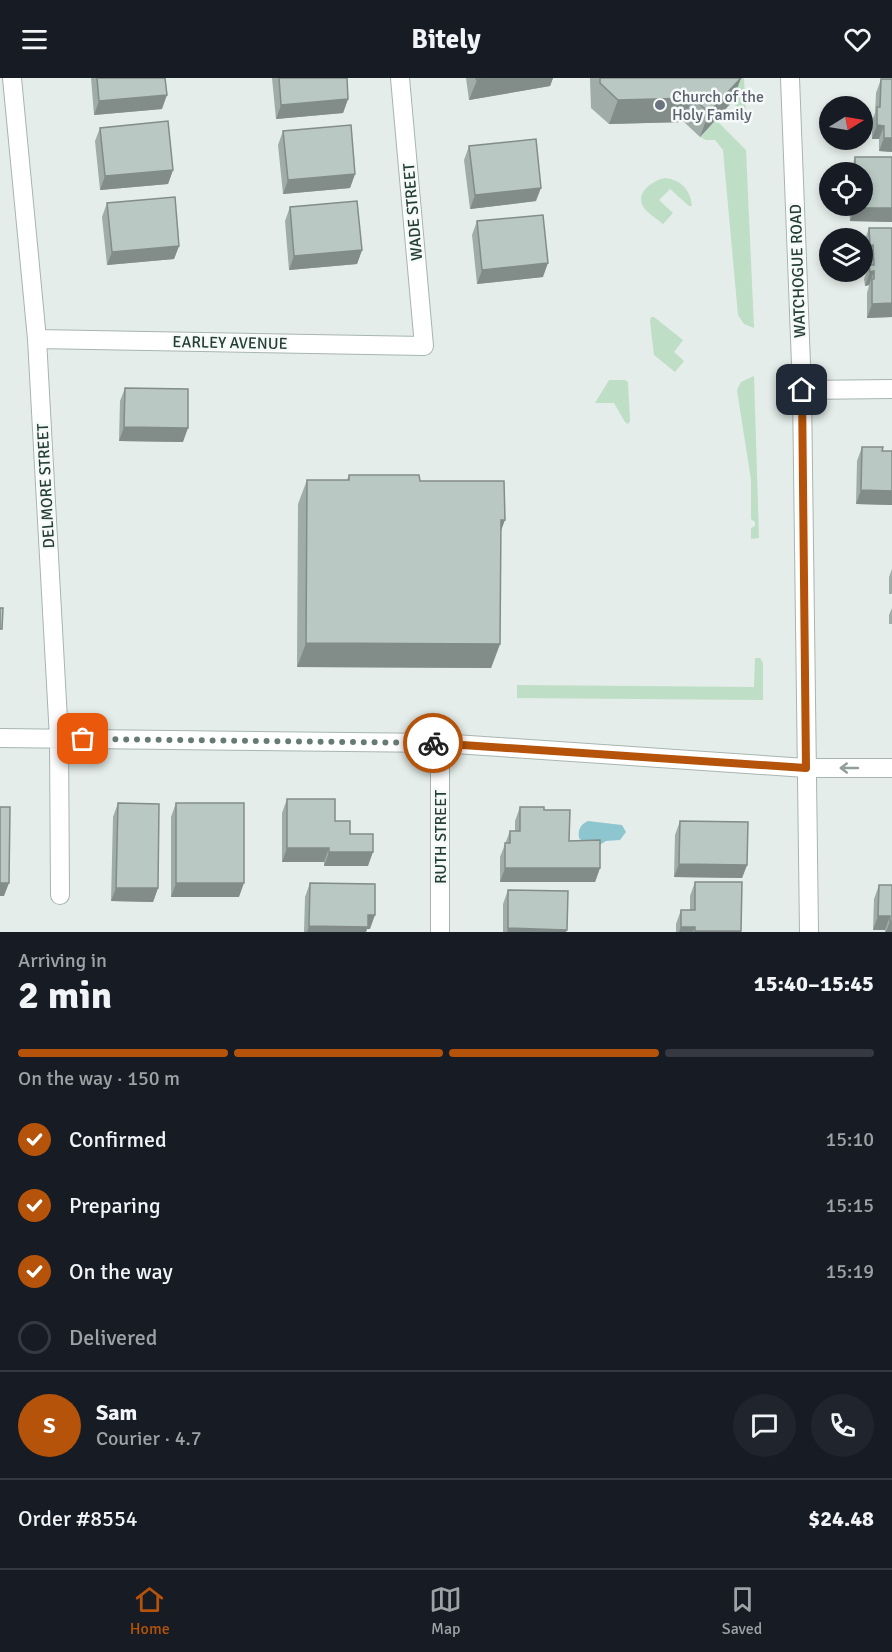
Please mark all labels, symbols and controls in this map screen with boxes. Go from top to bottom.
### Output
icon: menu [18,23,51,56]
text: Bitely [411,23,481,56]
icon: heart [841,23,874,56]
place label: Church of the Holy Family [672,87,764,125]
north arrow [819,96,873,150]
map controls [819,96,873,282]
marker: Church of the Holy Family [653,98,667,112]
street label: WADE STREET [399,162,427,262]
button: locate [819,162,873,216]
street label: WATCHOGUE ROAD [786,204,810,338]
button: layers [819,228,873,282]
street label: EARLEY AVENUE [172,332,288,354]
pin [776,364,827,415]
icon: home [785,373,818,406]
street label: DELMORE STREET [33,423,59,549]
pin [57,713,108,764]
courier [403,713,463,773]
icon: bag [66,722,99,755]
icon: bike [417,727,450,760]
one-way arrow [839,762,859,774]
street label: RUTH STREET [431,790,451,884]
text: Arriving in [18,948,107,973]
text: 15:40–15:45 [754,970,874,997]
text: 2 min [18,971,112,1019]
text: On the way · 150 m [18,1066,180,1091]
icon: check [18,1123,51,1156]
text: Confirmed [69,1126,167,1153]
text: 15:10 [825,1127,874,1152]
icon: check [18,1189,51,1222]
text: Preparing [69,1192,161,1219]
text: 15:15 [825,1193,874,1218]
icon: check [18,1255,51,1288]
text: On the way [69,1258,173,1285]
text: 15:19 [825,1259,874,1284]
text: Delivered [69,1324,157,1351]
button: chat [733,1394,796,1457]
button: phone [811,1394,874,1457]
text: Sam [96,1399,137,1426]
text: S [43,1412,56,1439]
text: Courier · 4.7 [96,1426,202,1451]
text: Order #8554 [18,1505,138,1532]
text: $24.48 [808,1505,874,1532]
tab: Home [130,1583,170,1639]
tab: Map [429,1583,462,1639]
tab: Saved [722,1583,762,1639]

